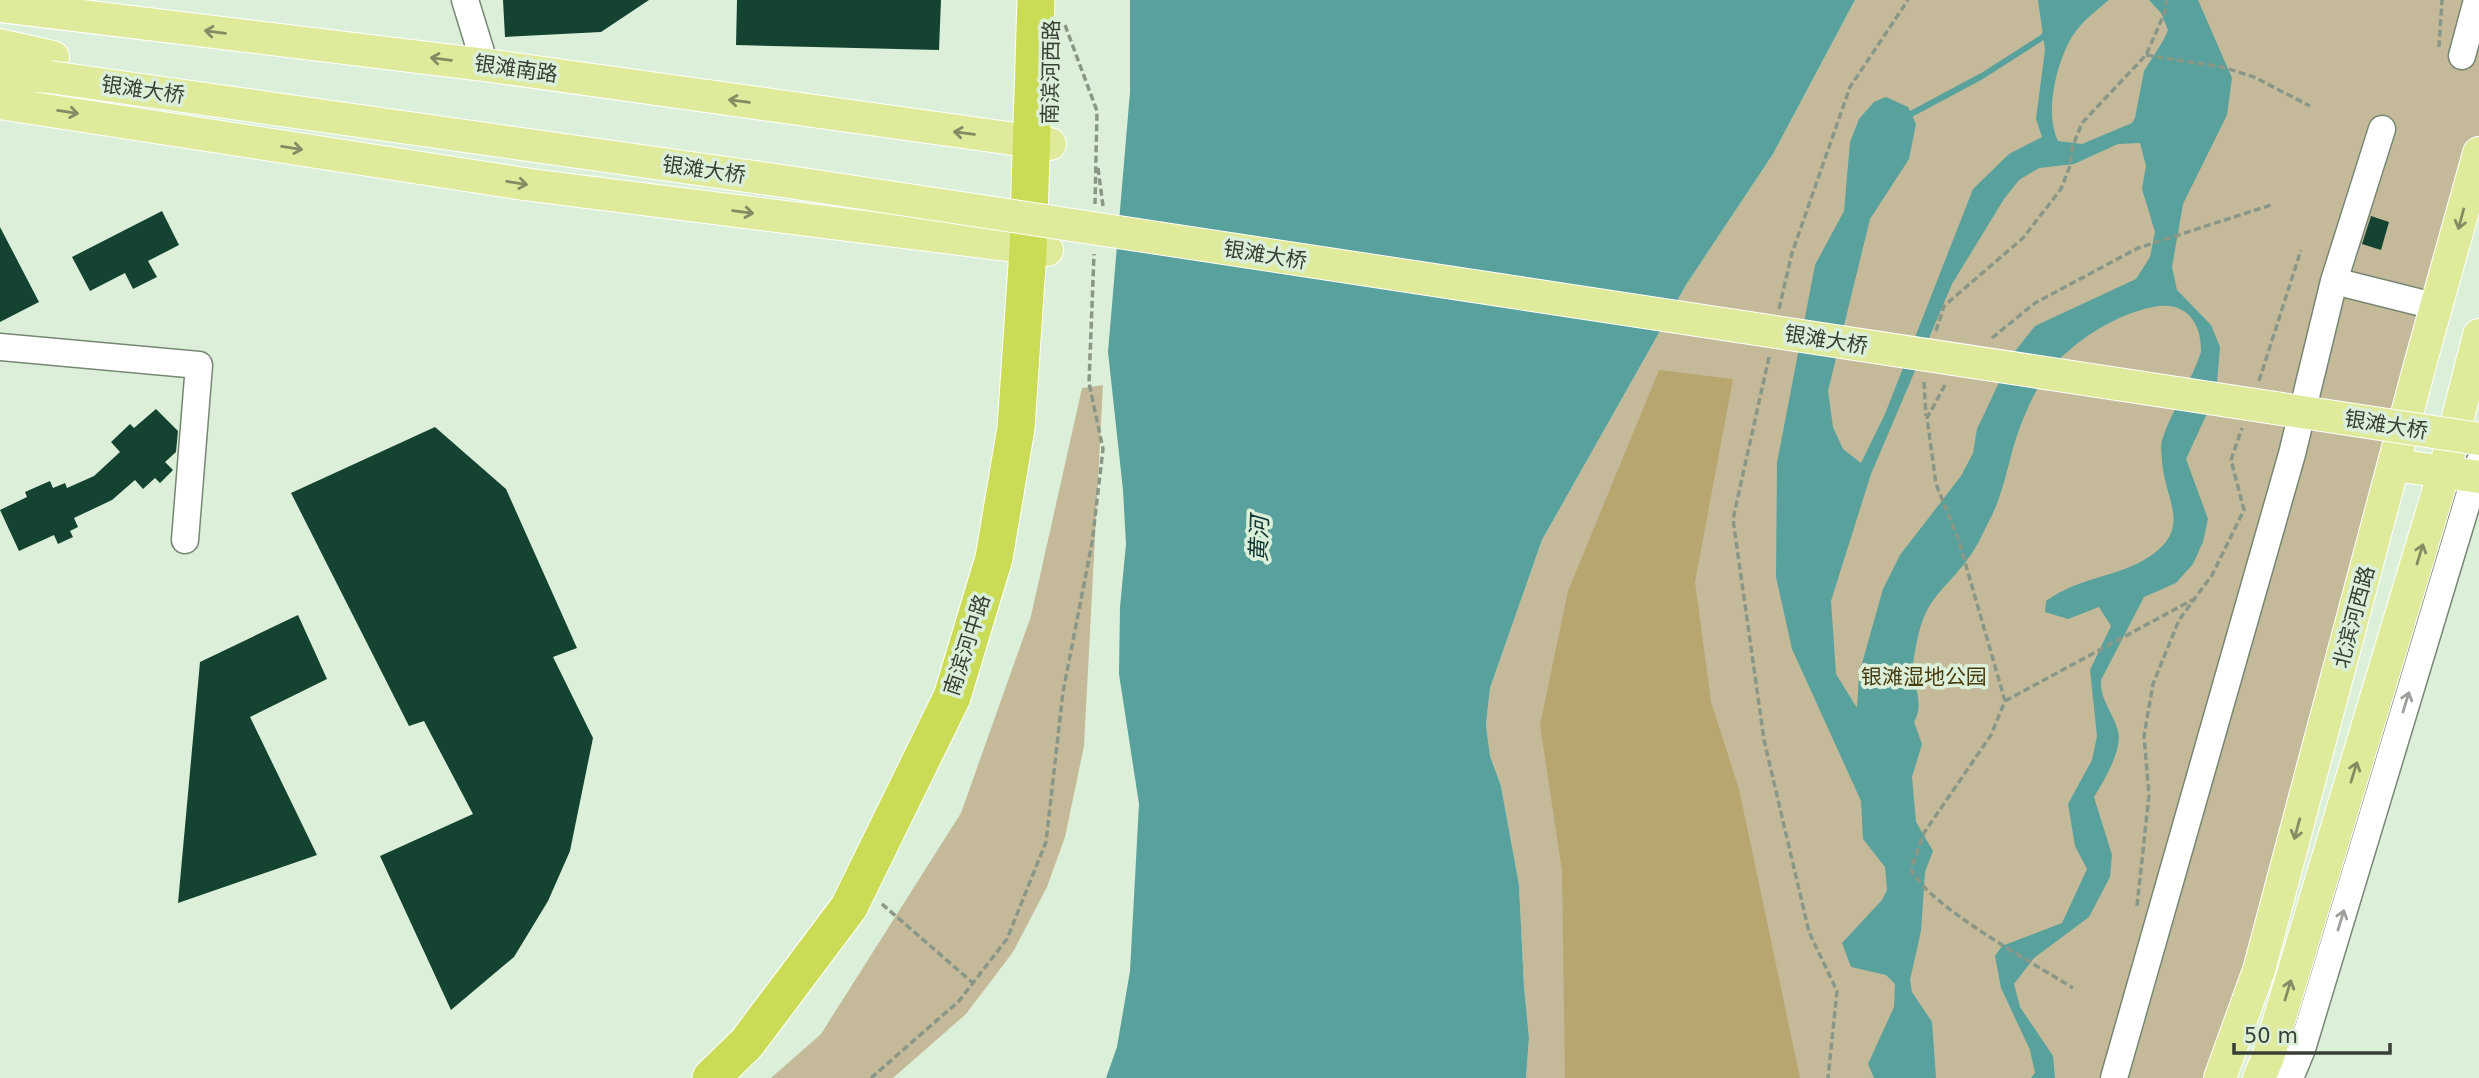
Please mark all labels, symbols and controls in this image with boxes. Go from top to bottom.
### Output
street label: 南滨河西路 [1038,19,1064,125]
one-way arrow [204,26,226,39]
street label: 银滩南路 [473,51,559,87]
one-way arrow [430,53,452,66]
street label: 银滩大桥 [100,72,186,108]
one-way arrow [728,94,751,107]
one-way arrow [56,106,79,119]
one-way arrow [953,126,976,139]
one-way arrow [280,141,303,154]
street label: 银滩大桥 [661,152,747,188]
one-way arrow [505,177,528,190]
one-way arrow [731,206,754,219]
one-way arrow [2454,207,2467,230]
street label: 银滩大桥 [1222,237,1308,273]
street label: 银滩大桥 [1783,322,1869,358]
street label: 银滩大桥 [2343,407,2429,443]
water label: 黄河 [1245,512,1273,562]
one-way arrow [2414,544,2427,566]
street label: 北滨河西路 [2329,563,2379,671]
street label: 南滨河中路 [939,591,995,699]
park label: 银滩湿地公园 [1861,665,1987,689]
one-way arrow [2401,691,2414,713]
one-way arrow [2348,761,2361,783]
one-way arrow [2290,818,2303,840]
one-way arrow [2335,909,2348,931]
one-way arrow [2283,979,2296,1001]
scale bar [2234,1012,2390,1056]
text: 50 m [2244,1024,2298,1048]

